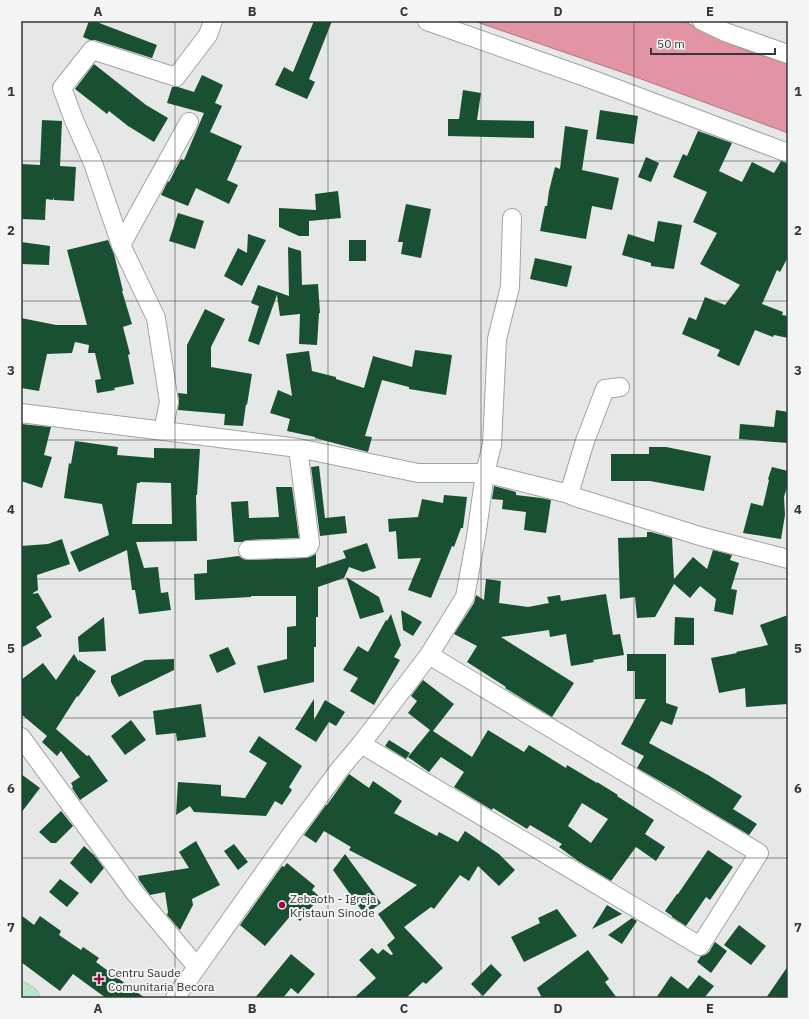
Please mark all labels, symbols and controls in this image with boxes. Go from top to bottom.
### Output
text: A [94,3,103,20]
text: B [248,3,257,20]
text: C [400,3,409,20]
text: D [553,3,563,20]
text: E [706,3,714,20]
scale bar [651,30,775,56]
text: 50 m [657,36,685,51]
text: 1 [7,83,15,100]
text: 1 [794,83,802,100]
text: 2 [7,222,15,239]
text: 2 [794,222,802,239]
text: 3 [7,362,15,379]
text: 3 [794,362,802,379]
text: 4 [7,501,15,518]
text: 4 [794,501,802,518]
text: 5 [7,640,15,657]
text: 5 [794,640,802,657]
text: 6 [7,780,15,797]
text: 6 [794,780,802,797]
place label: Zebaoth - Igreja Kristaun Sinode [290,891,377,920]
marker: Zebaoth - Igreja Kristaun Sinode [277,900,287,910]
text: 7 [7,919,15,936]
text: 7 [794,919,802,936]
place label: Centru Saude Comunitaria Becora [108,965,215,994]
marker: Centru Saude Comunitaria Becora [93,973,105,985]
text: A [94,1000,103,1017]
text: B [248,1000,257,1017]
text: C [400,1000,409,1017]
text: D [553,1000,563,1017]
text: E [706,1000,714,1017]

